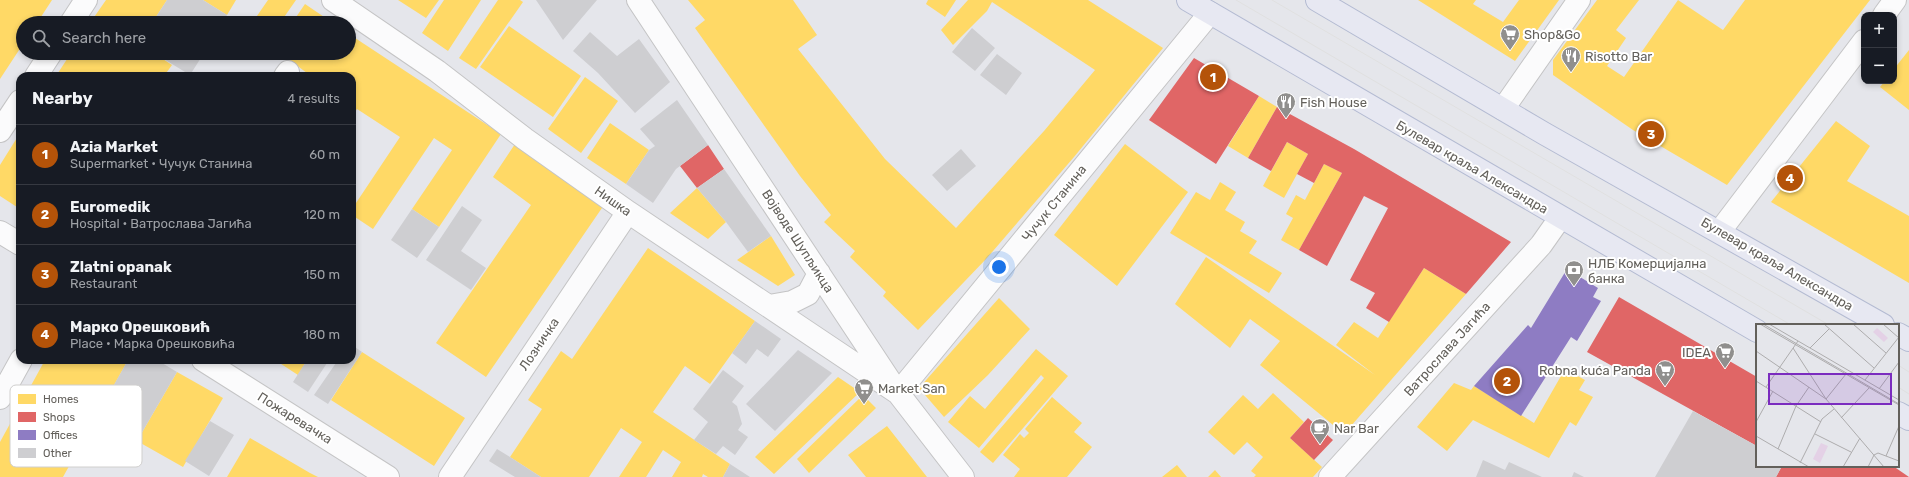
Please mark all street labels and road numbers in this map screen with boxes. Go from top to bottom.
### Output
street label: Булевар краља Александра [1393,117,1551,217]
street label: Чучук Станина [1019,162,1089,244]
street label: Нишка [592,183,634,219]
street label: Војводе Шупљикца [759,187,837,295]
street label: Булевар краља Александра [1698,214,1856,314]
street label: Ватрослава Јагића [1401,299,1493,399]
street label: Лозничка [516,315,562,373]
street label: Пожаревачка [255,389,335,447]

